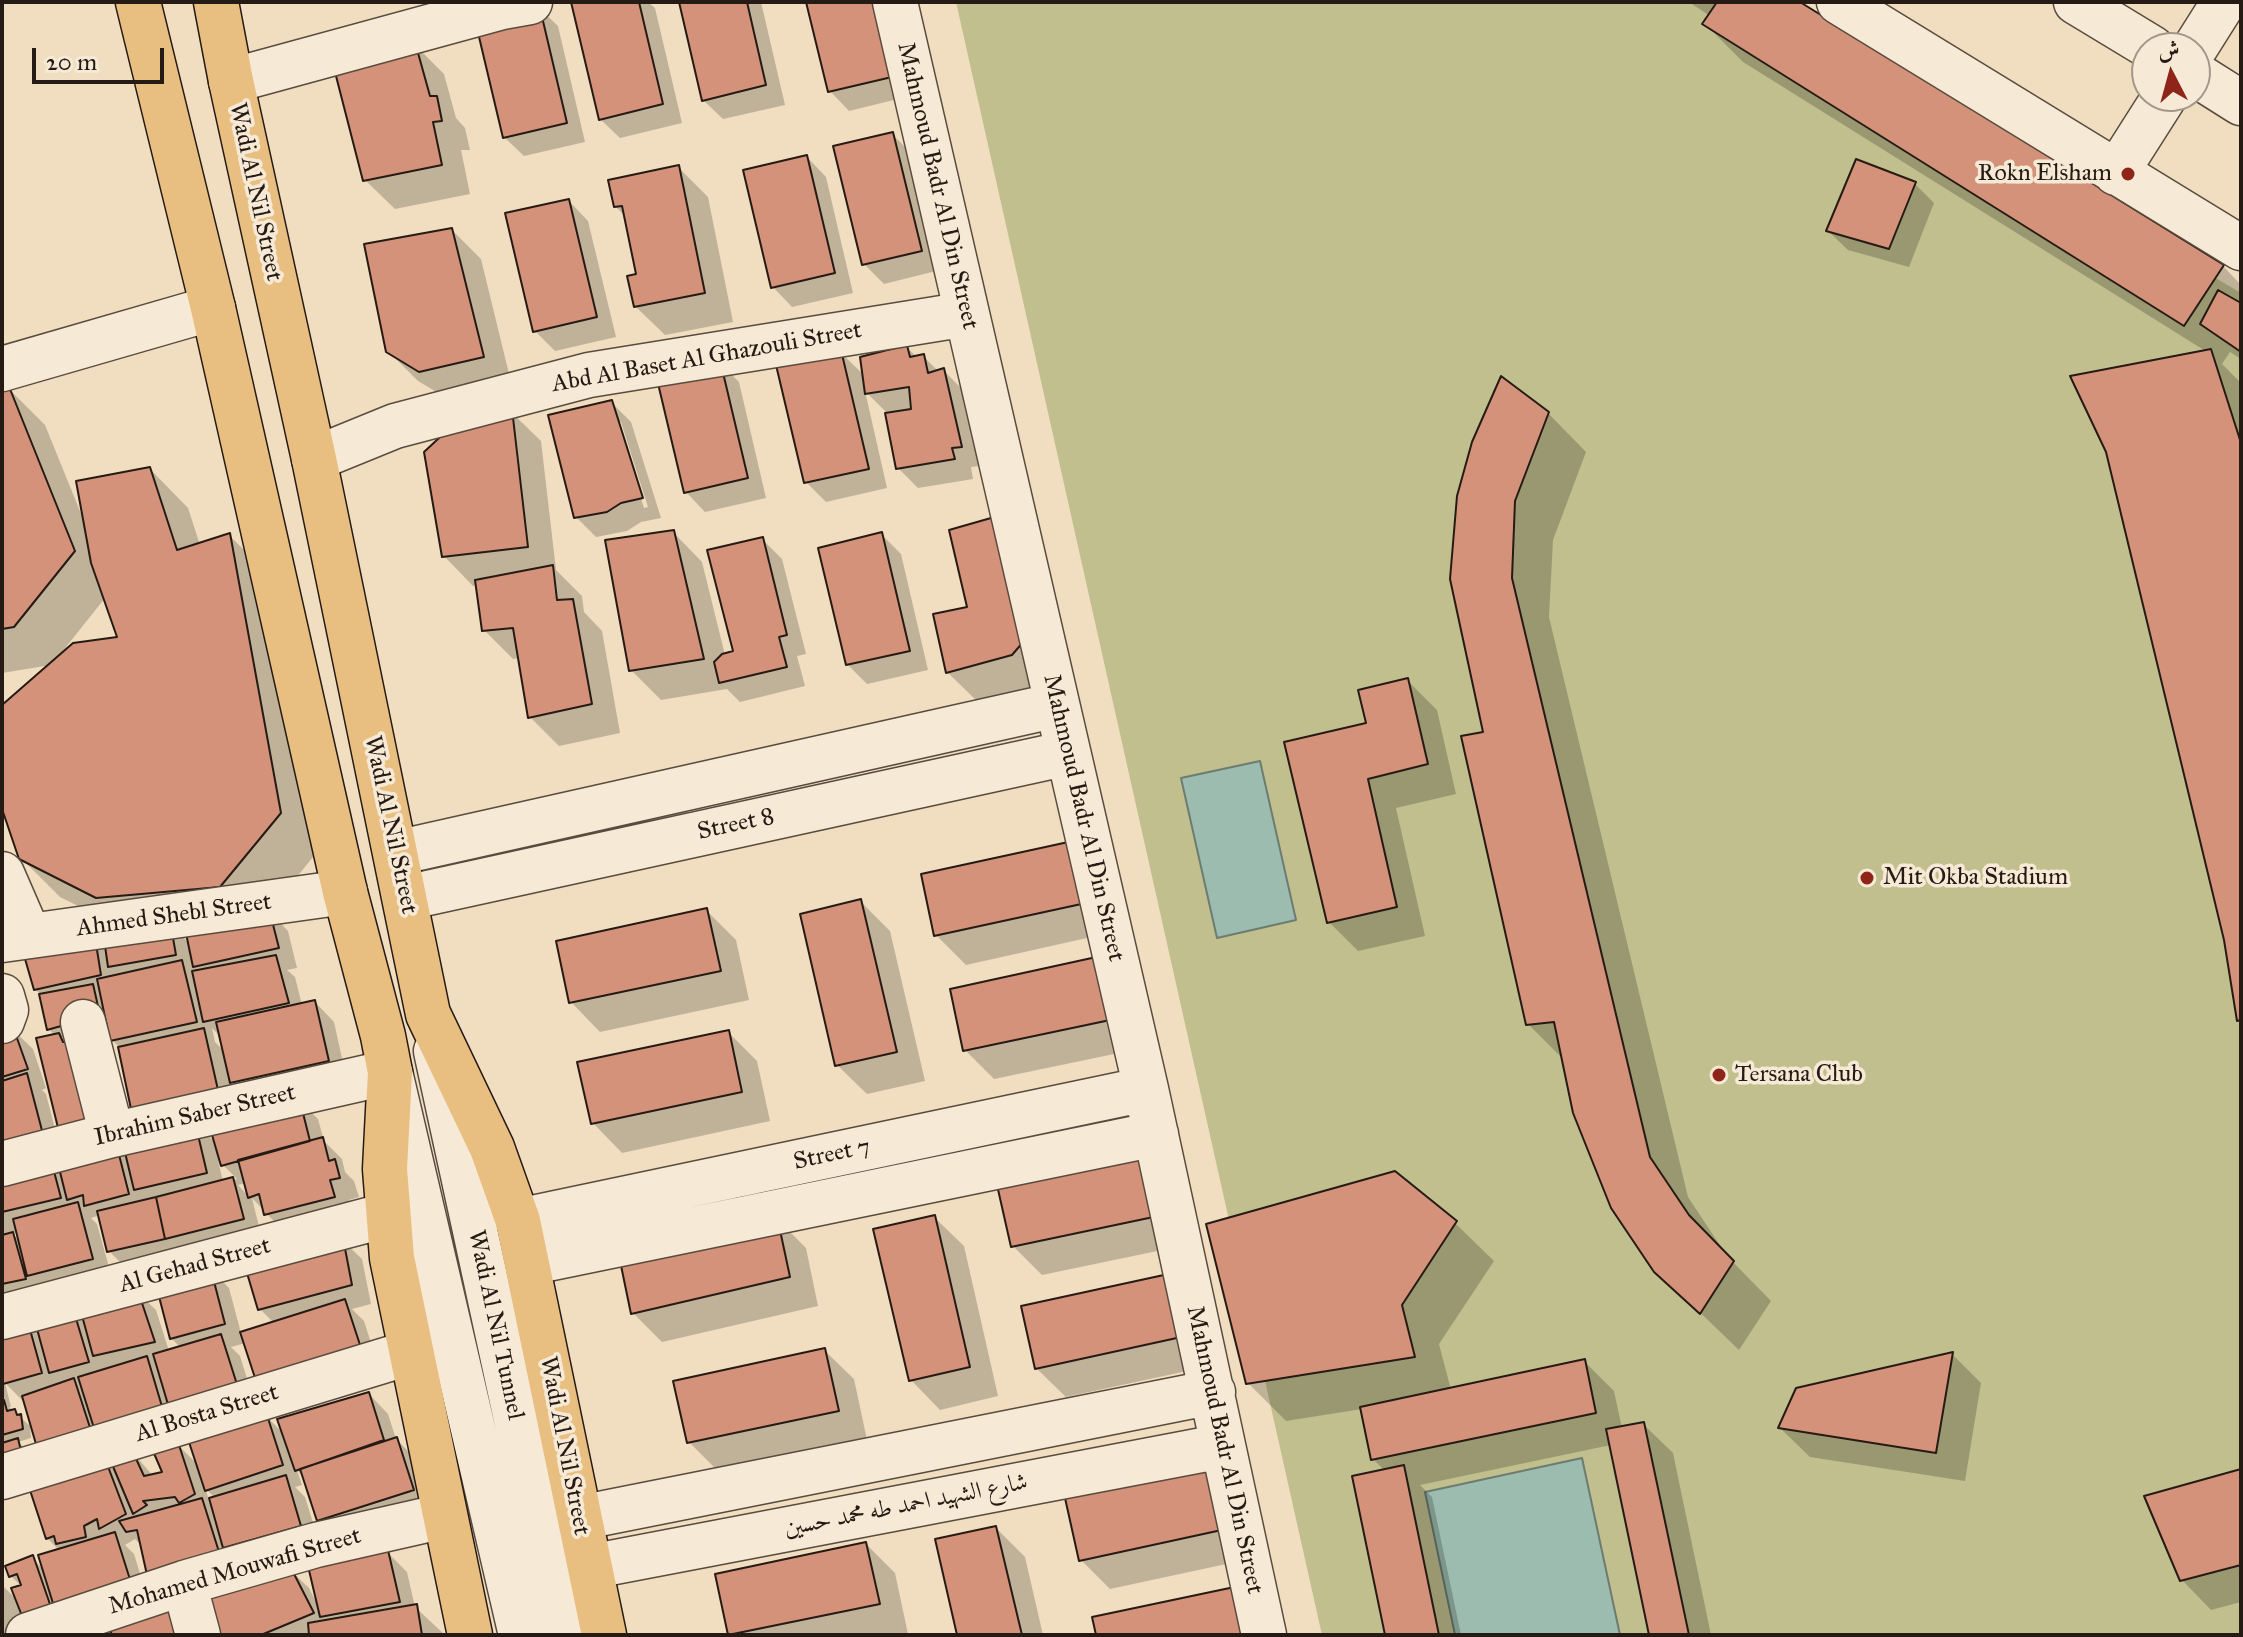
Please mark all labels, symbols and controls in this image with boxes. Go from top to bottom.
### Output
scale bar [36,32,168,82]
north arrow [2131,32,2211,112]
text: ش [2156,35,2181,64]
street label: Mahmoud Badr Al Din Street [890,40,984,332]
text: 20 m [46,47,97,77]
street label: Wadi Al Nil Street [222,100,288,284]
place label: Rokn Elsham [1978,160,2112,188]
marker: Rokn Elsham [2119,165,2137,183]
street label: Abd Al Baset Al Ghazouli Street [550,317,864,399]
street label: Mahmoud Badr Al Din Street [1036,672,1130,964]
street label: Wadi Al Nil Street [357,733,423,917]
street label: Street 8 [695,803,777,847]
place label: Mit Okba Stadium [1883,864,2068,892]
marker: Mit Okba Stadium [1858,869,1876,887]
street label: Ahmed Shebl Street [75,888,273,944]
place label: Tersana Club [1735,1061,1863,1089]
marker: Tersana Club [1710,1066,1728,1084]
street label: Ibrahim Saber Street [92,1079,298,1153]
street label: Street 7 [791,1133,873,1177]
street label: Wadi Al Nil Tunnel [461,1227,529,1423]
street label: Al Gehad Street [116,1232,274,1300]
street label: Mahmoud Badr Al Din Street [1179,1303,1269,1597]
street label: Wadi Al Nil Street [533,1354,595,1538]
street label: Al Bosta Street [132,1379,282,1449]
street label: شارع الشهيد احمد طه محمد حسين [782,1468,1030,1544]
street label: Mohamed Mouwafi Street [105,1522,365,1622]

